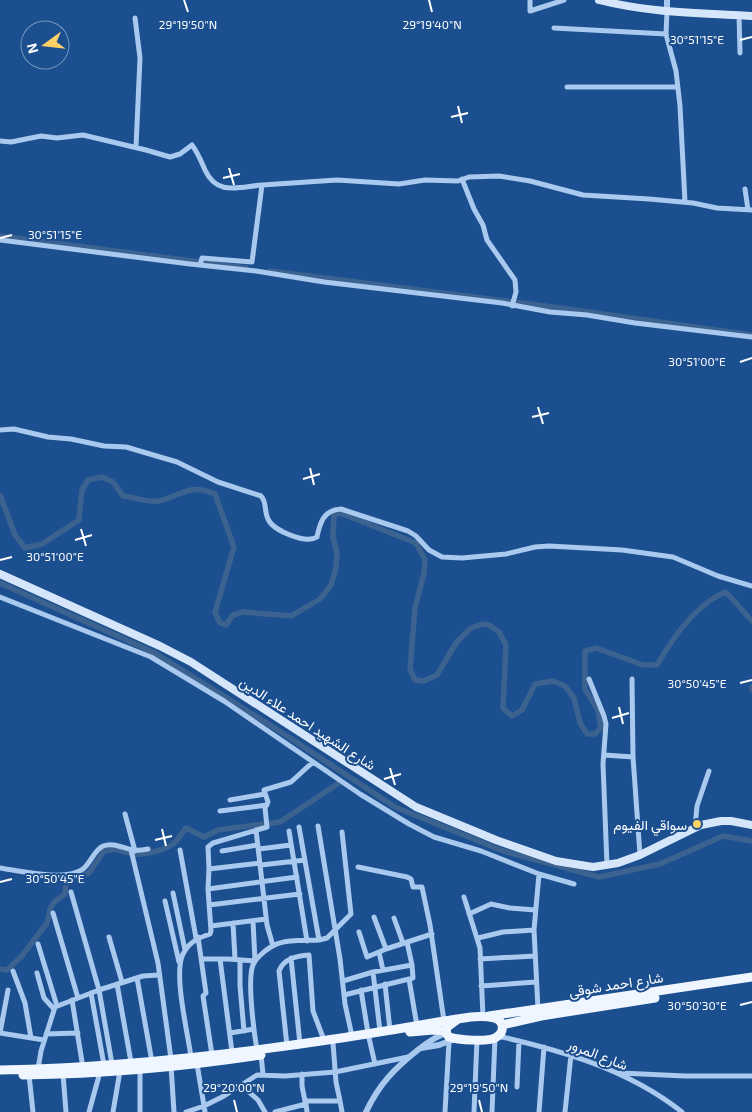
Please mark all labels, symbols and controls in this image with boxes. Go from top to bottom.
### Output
text: 29°19'50"N [159,17,217,31]
text: 29°19'40"N [402,17,462,31]
north arrow [20,20,70,70]
text: 30°51'15"E [670,32,724,46]
text: N [22,41,41,56]
text: 30°51'15"E [28,227,82,241]
text: 30°51'00"E [668,354,726,368]
text: 30°51'00"E [26,549,84,563]
street label: شارع الشهيد احمد علاء الدين [235,673,379,776]
text: 30°50'45"E [668,676,727,690]
place label: سواقي الفيوم [613,816,687,837]
marker: سواقي الفيوم [691,818,703,830]
text: 30°50'45"E [26,871,85,885]
street label: شارع احمد شوقى [568,968,665,1003]
text: 30°50'30"E [667,998,727,1012]
street label: شارع المرور [564,1034,630,1076]
text: 29°20'00"N [203,1080,265,1094]
text: 29°19'50"N [450,1080,508,1094]

